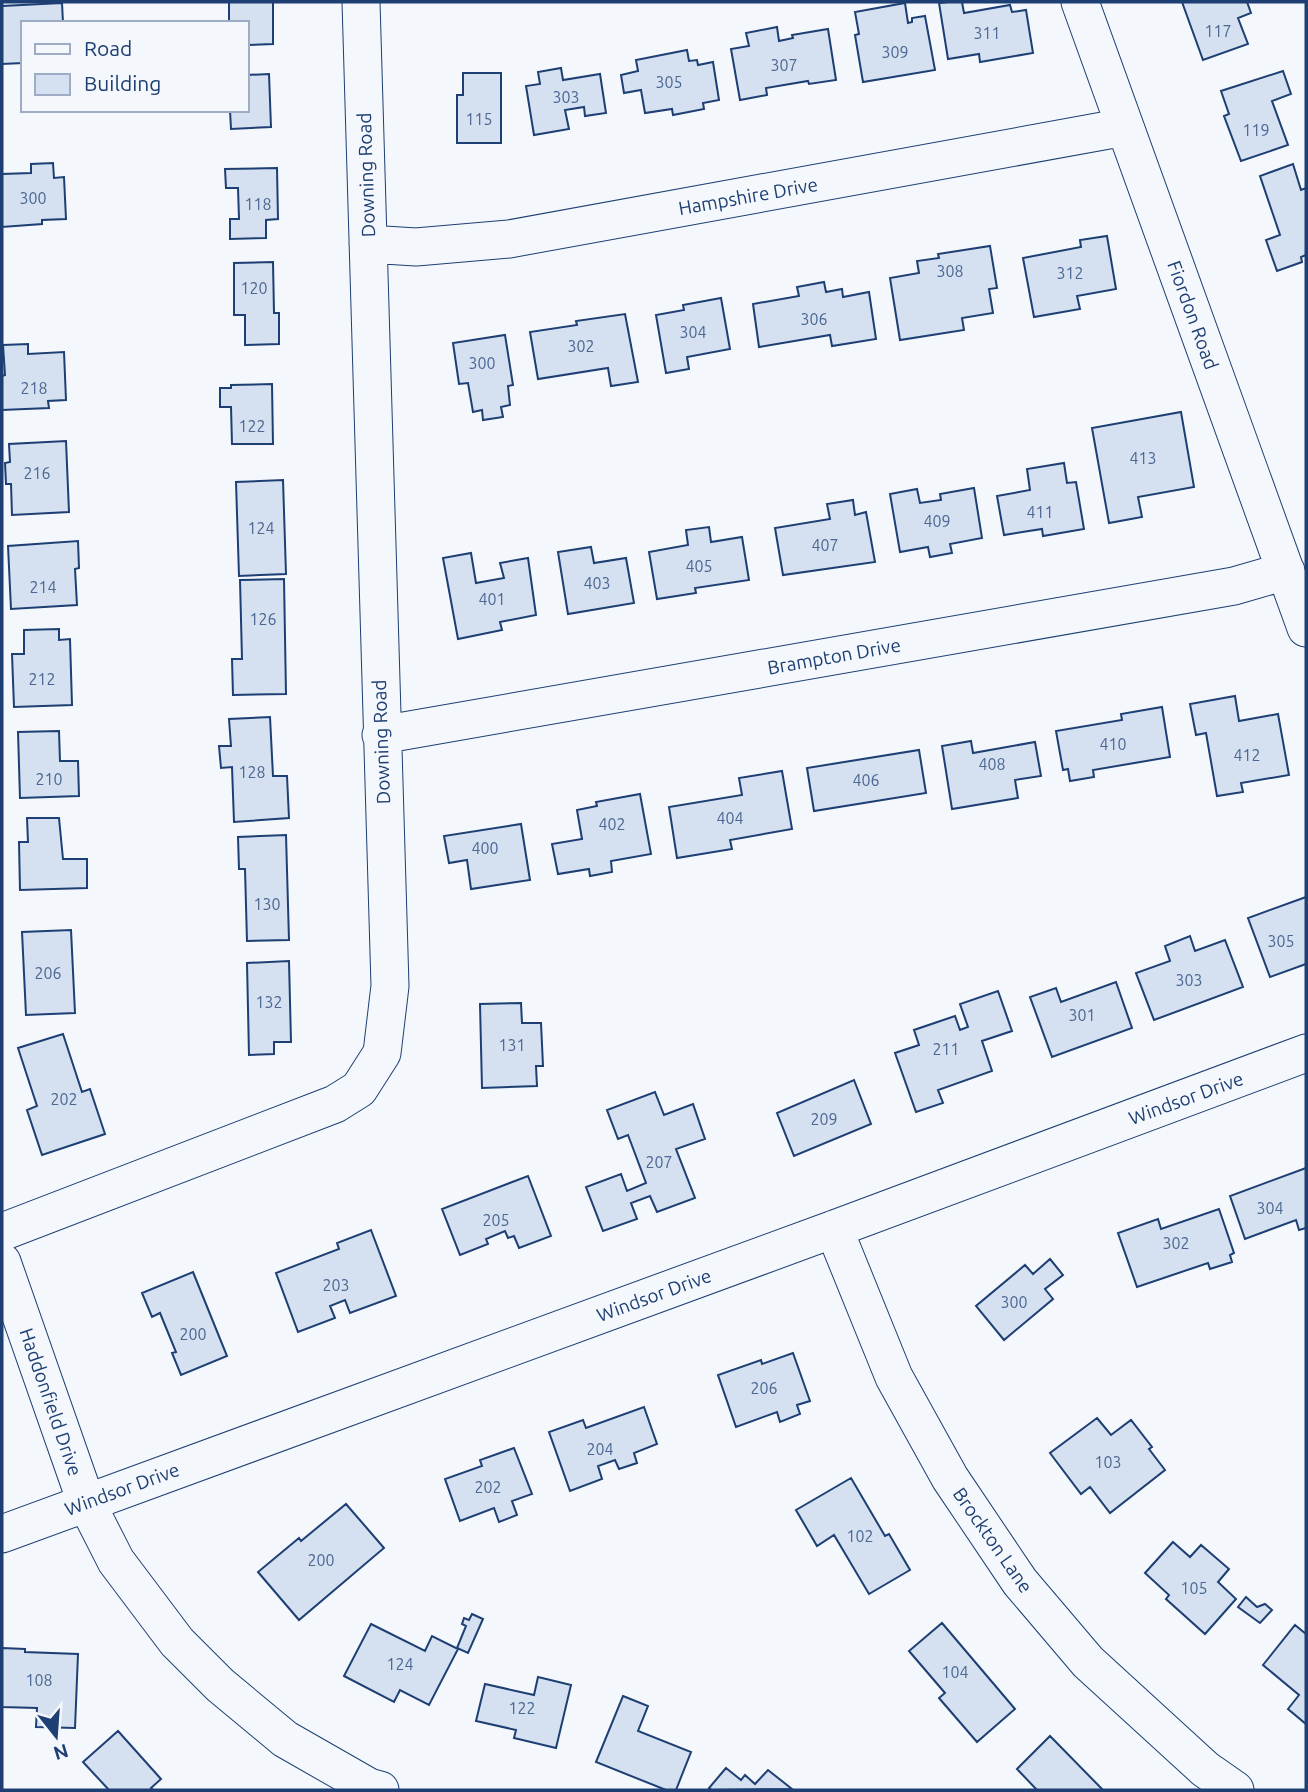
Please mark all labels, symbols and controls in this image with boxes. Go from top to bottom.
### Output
legend [21,21,248,112]
house number: 117 [1204,22,1232,40]
house number: 311 [973,24,1001,42]
text: Road [84,36,132,60]
house number: 309 [881,43,909,61]
house number: 307 [770,56,798,74]
text: Building [84,71,161,95]
house number: 305 [655,73,683,91]
house number: 303 [552,88,580,106]
house number: 115 [465,110,493,128]
street label: Downing Road [353,112,379,238]
house number: 119 [1242,121,1270,139]
street label: Hampshire Drive [677,173,819,219]
house number: 300 [19,189,47,207]
house number: 118 [244,195,272,213]
street label: Fiordon Road [1163,258,1223,372]
house number: 308 [936,262,964,280]
house number: 312 [1056,264,1084,282]
house number: 120 [240,279,268,297]
house number: 306 [800,310,828,328]
house number: 304 [679,323,707,341]
house number: 302 [567,337,595,355]
house number: 300 [468,354,496,372]
house number: 218 [20,379,48,397]
house number: 122 [238,417,266,435]
house number: 413 [1129,449,1157,467]
house number: 216 [23,464,51,482]
house number: 411 [1026,503,1054,521]
house number: 409 [923,512,951,530]
house number: 124 [247,519,275,537]
house number: 407 [811,536,839,554]
house number: 405 [685,557,713,575]
house number: 403 [583,574,611,592]
house number: 214 [29,578,57,596]
house number: 401 [478,590,506,608]
house number: 126 [249,610,277,628]
street label: Brampton Drive [766,633,902,679]
house number: 212 [28,670,56,688]
street label: Downing Road [368,679,394,805]
house number: 410 [1099,735,1127,753]
house number: 412 [1233,746,1261,764]
house number: 408 [978,755,1006,773]
house number: 128 [238,763,266,781]
house number: 210 [35,770,63,788]
house number: 406 [852,771,880,789]
house number: 404 [716,809,744,827]
house number: 402 [598,815,626,833]
house number: 400 [471,839,499,857]
house number: 130 [253,895,281,913]
house number: 305 [1267,932,1295,950]
house number: 206 [34,964,62,982]
house number: 303 [1175,971,1203,989]
house number: 132 [255,993,283,1011]
house number: 301 [1068,1006,1096,1024]
house number: 131 [498,1036,526,1054]
house number: 211 [932,1040,960,1058]
street label: Windsor Drive [1126,1067,1246,1129]
house number: 202 [50,1090,78,1108]
house number: 209 [810,1110,838,1128]
house number: 207 [645,1153,673,1171]
house number: 304 [1256,1199,1284,1217]
house number: 205 [482,1211,510,1229]
house number: 302 [1162,1234,1190,1252]
street label: Windsor Drive [594,1264,714,1326]
house number: 203 [322,1276,350,1294]
house number: 300 [1000,1293,1028,1311]
street label: Haddonfield Drive [15,1325,87,1479]
house number: 200 [179,1325,207,1343]
house number: 206 [750,1379,778,1397]
house number: 204 [586,1440,614,1458]
house number: 103 [1094,1453,1122,1471]
street label: Windsor Drive [62,1458,182,1520]
house number: 202 [474,1478,502,1496]
street label: Brockton Lane [949,1483,1037,1597]
house number: 102 [846,1527,874,1545]
house number: 200 [307,1551,335,1569]
house number: 105 [1180,1579,1208,1597]
house number: 124 [386,1655,414,1673]
house number: 104 [941,1663,969,1681]
house number: 108 [25,1671,53,1689]
house number: 122 [508,1699,536,1717]
north arrow [21,1701,91,1771]
text: N [51,1740,71,1765]

